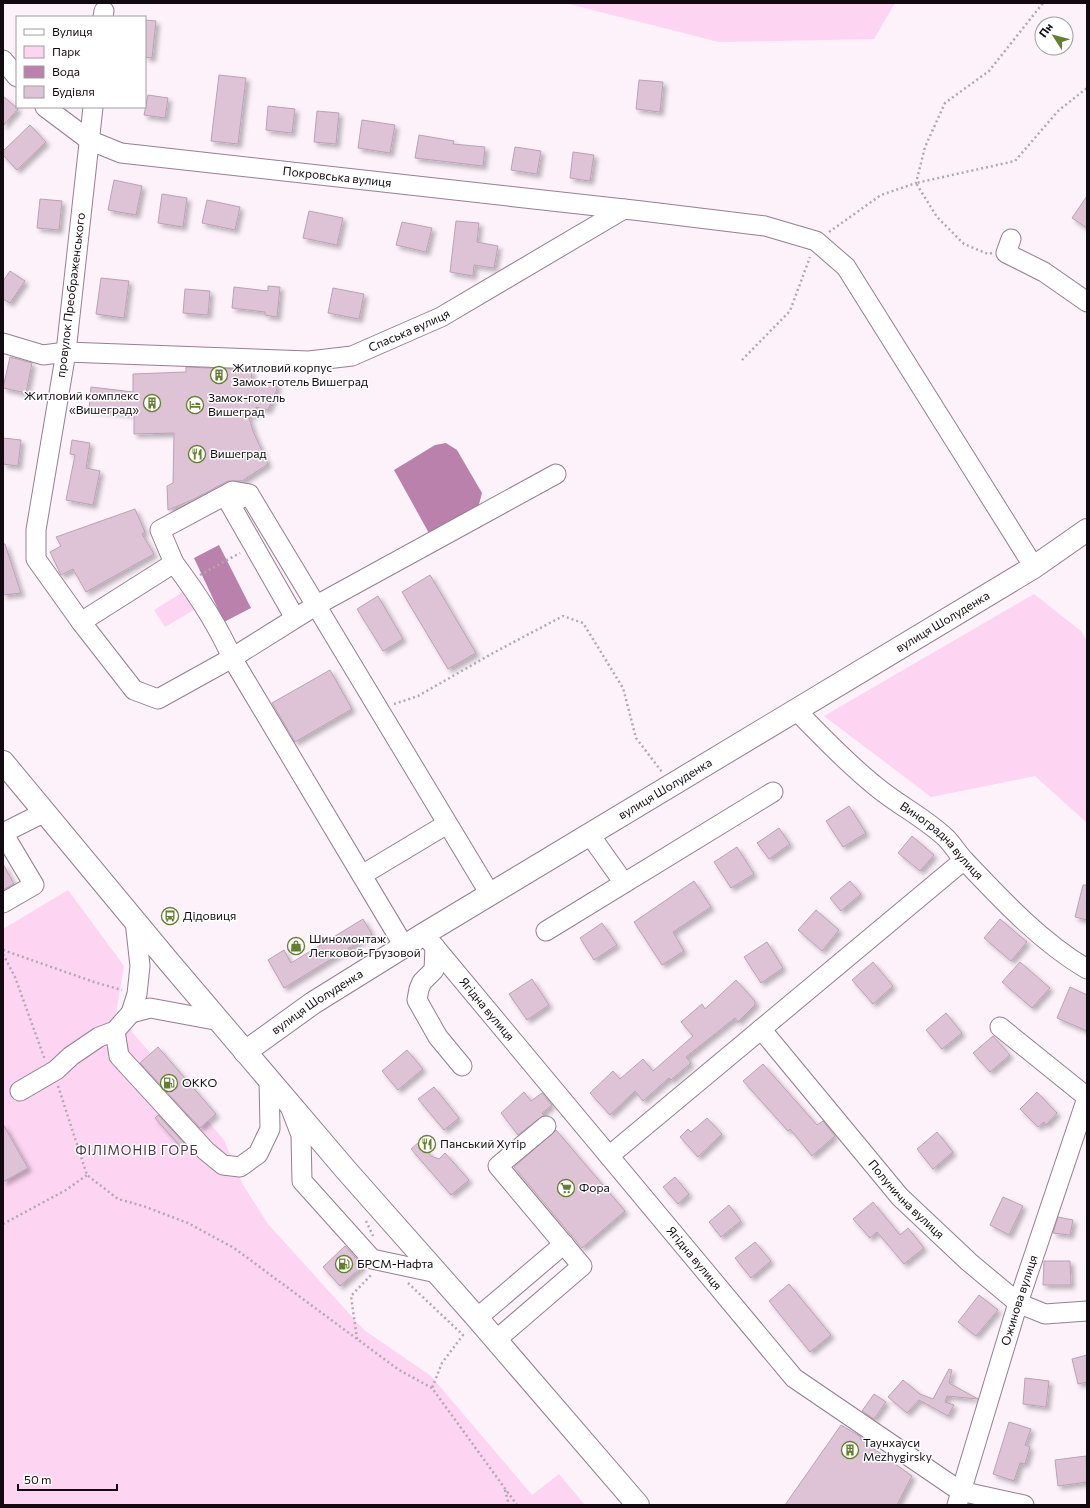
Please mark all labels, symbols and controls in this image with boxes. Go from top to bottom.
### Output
legend [16,16,146,108]
north arrow [1034,16,1074,56]
text: Пн [1036,20,1055,40]
text: Вулиця [52,24,93,38]
text: Парк [52,44,81,58]
text: Вода [52,64,80,78]
text: Будівля [52,84,95,98]
street label: Покровська вулиця [282,163,392,189]
street label: провулок Преображенського [53,212,87,378]
street label: Спаська вулиця [366,305,452,354]
place label: Житловий корпус Замок-готель Вишеград [232,360,368,388]
building icon: Житловий корпус Замок-готель Вишеград [209,365,229,385]
place label: Житловий комплекс «Вишеград» [24,388,139,416]
place label: Замок-готель Вишеград [208,390,285,418]
building icon: Житловий комплекс «Вишеград» [142,393,162,413]
hotel icon: Замок-готель Вишеград [185,395,205,415]
restaurant icon: Вишеград [187,444,207,464]
place label: Вишеград [210,446,266,460]
street label: вулиця Шолуденка [893,587,992,655]
street label: вулиця Шолуденка [615,754,714,822]
street label: Виноградна вулиця [898,798,987,882]
bus stop icon: Дідовиця [160,906,180,926]
place label: Дідовиця [183,908,236,922]
place label: Шиномонтаж Легковой-Грузовой [309,931,421,959]
shop icon: Шиномонтаж Легковой-Грузовой [286,936,306,956]
street label: вулиця Шолуденка [268,966,365,1037]
street label: Ягідна вулиця [457,974,518,1043]
fuel station icon: ОККО [159,1073,179,1093]
place label: ОККО [182,1075,218,1089]
restaurant icon: Панський Хутір [417,1134,437,1154]
place label: Панський Хутір [440,1136,526,1150]
district label: ФІЛІМОНІВ ГОРБ [75,1142,199,1158]
street label: Полунична вулиця [866,1156,948,1241]
supermarket icon: Фора [556,1178,576,1198]
place label: Фора [579,1180,610,1194]
street label: Ягідна вулиця [665,1223,725,1292]
street label: Ожинова вулиця [998,1253,1040,1347]
fuel station icon: БРСМ-Нафта [334,1254,354,1274]
place label: БРСМ-Нафта [357,1256,433,1270]
place label: Таунхауси Mezhygirsky [863,1435,932,1463]
building icon: Таунхауси Mezhygirsky [840,1440,860,1460]
scale bar [18,1466,117,1492]
text: 50 m [24,1472,52,1486]

